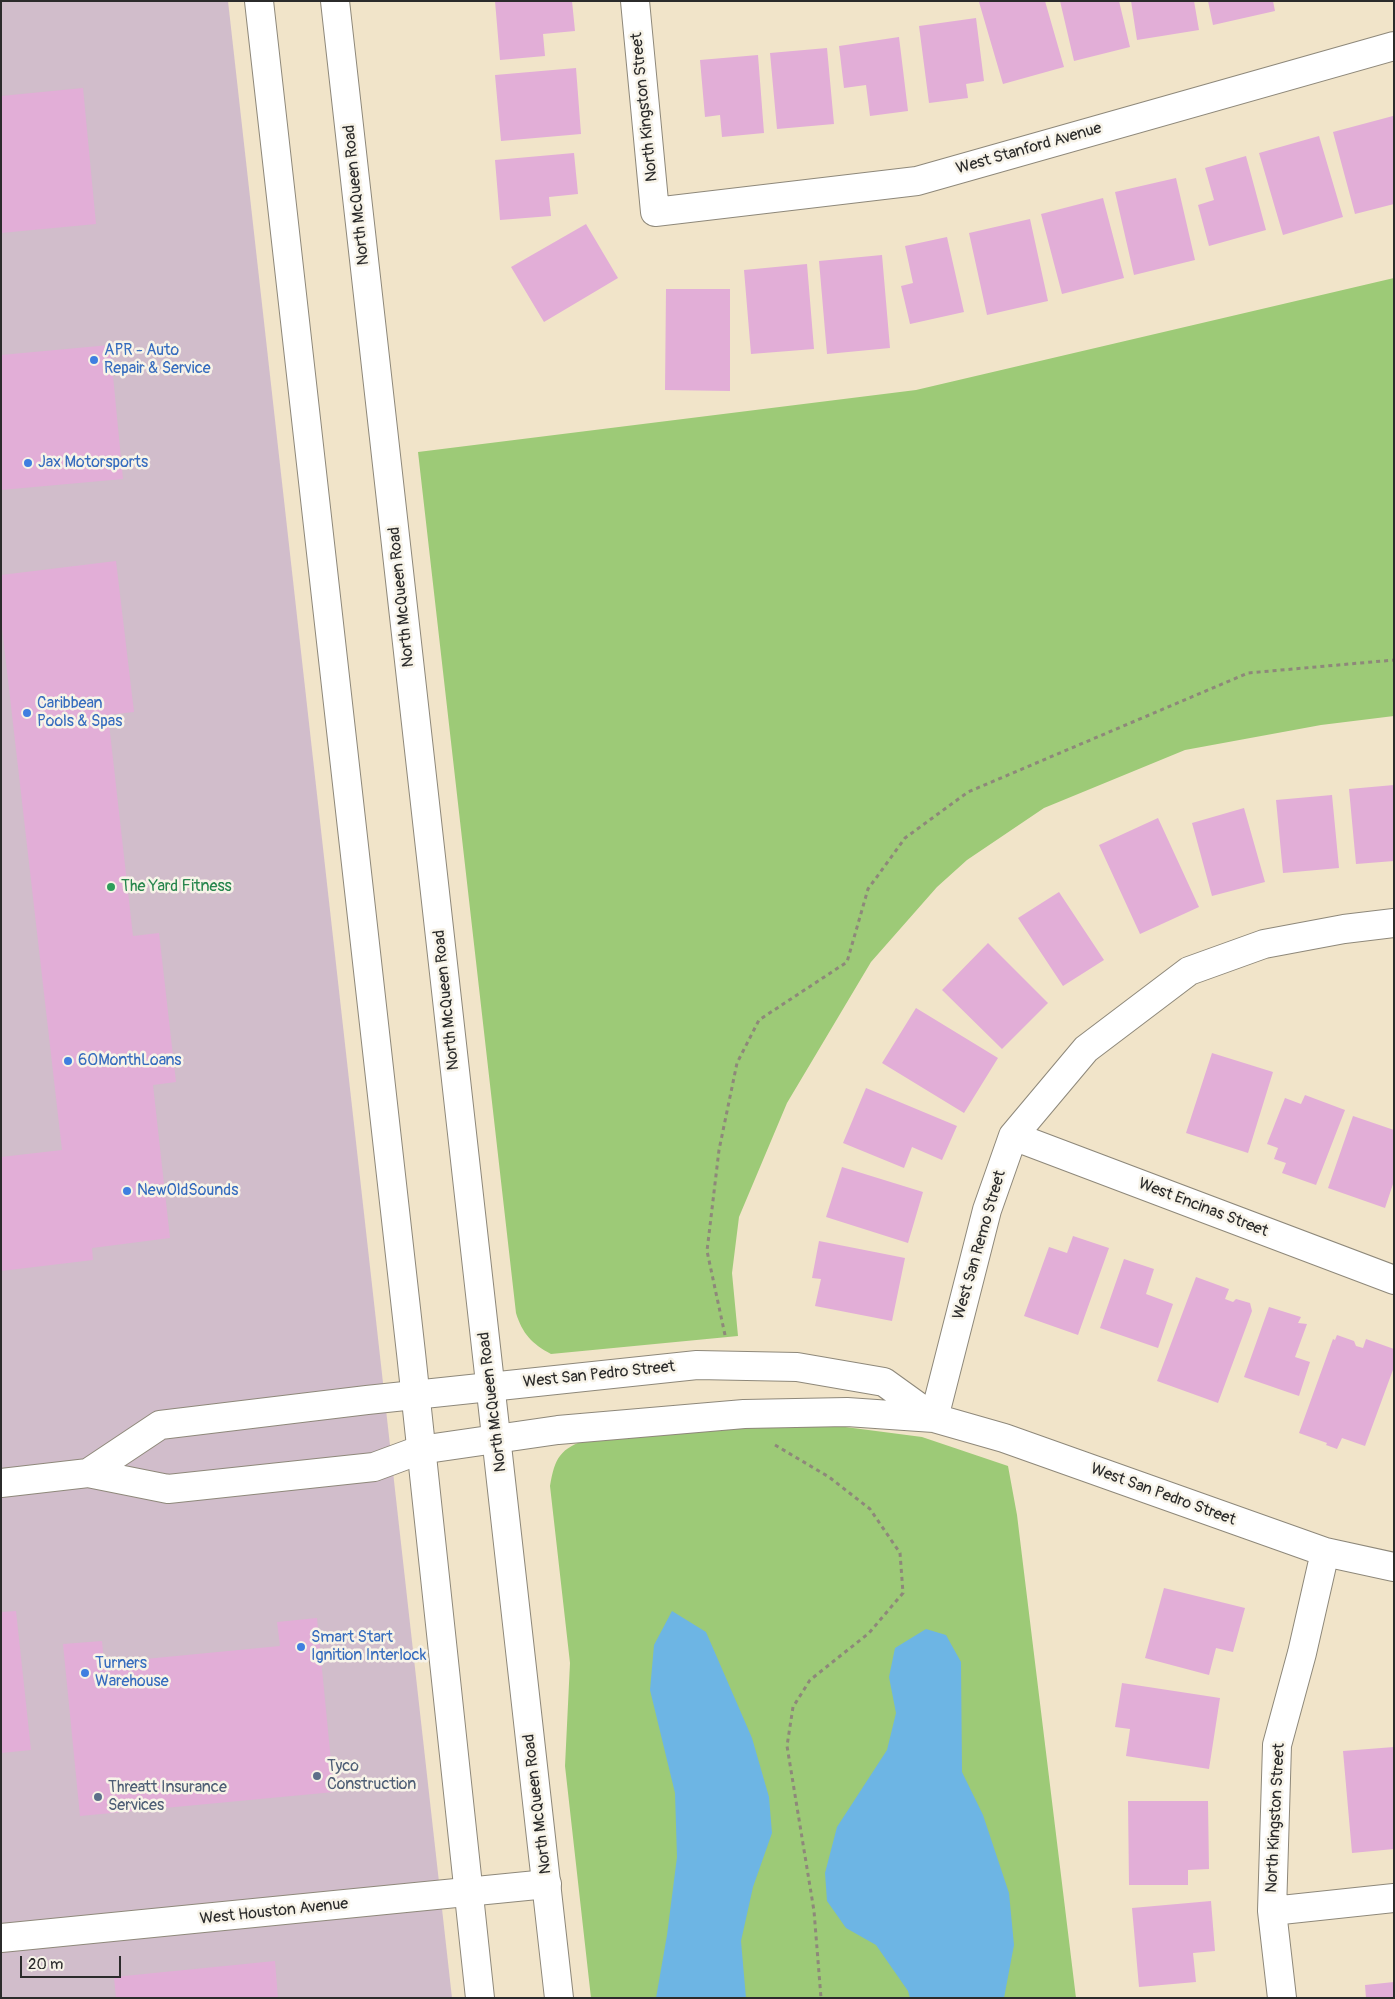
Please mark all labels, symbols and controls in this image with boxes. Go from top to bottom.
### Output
street label: North Kingston Street [628,31,662,183]
street label: West Stanford Avenue [954,119,1104,179]
street label: North McQueen Road [340,124,374,266]
place label: APR - Auto Repair & Service [104,341,211,379]
marker: APR - Auto Repair & Service [88,354,100,366]
place label: Jax Motorsports [38,453,148,473]
marker: Jax Motorsports [22,457,34,469]
street label: North McQueen Road [385,526,419,668]
place label: Caribbean Pools & Spas [37,694,122,732]
marker: Caribbean Pools & Spas [21,707,33,719]
place label: The Yard Fitness [121,877,232,897]
marker: The Yard Fitness [105,881,117,893]
street label: North McQueen Road [430,929,464,1071]
place label: 60MonthLoans [78,1051,182,1071]
marker: 60MonthLoans [62,1055,74,1067]
street label: West San Remo Street [950,1168,1010,1322]
street label: West Encinas Street [1135,1174,1271,1242]
place label: NewOldSounds [137,1181,238,1201]
marker: NewOldSounds [121,1185,133,1197]
street label: North McQueen Road [475,1331,511,1473]
street label: West San Pedro Street [522,1357,676,1393]
street label: West San Pedro Street [1088,1460,1238,1530]
place label: Smart Start Ignition Interlock [311,1628,426,1666]
marker: Smart Start Ignition Interlock [295,1641,307,1653]
place label: Turners Warehouse [95,1654,169,1692]
marker: Turners Warehouse [79,1667,91,1679]
street label: North McQueen Road [520,1733,556,1875]
street label: North Kingston Street [1262,1743,1290,1893]
place label: Tyco Construction [327,1757,416,1795]
marker: Tyco Construction [311,1770,323,1782]
place label: Threatt Insurance Services [108,1778,227,1816]
marker: Threatt Insurance Services [92,1791,104,1803]
street label: West Houston Avenue [199,1895,349,1929]
scale bar [22,1946,124,1978]
text: 20 m [28,1955,63,1974]

